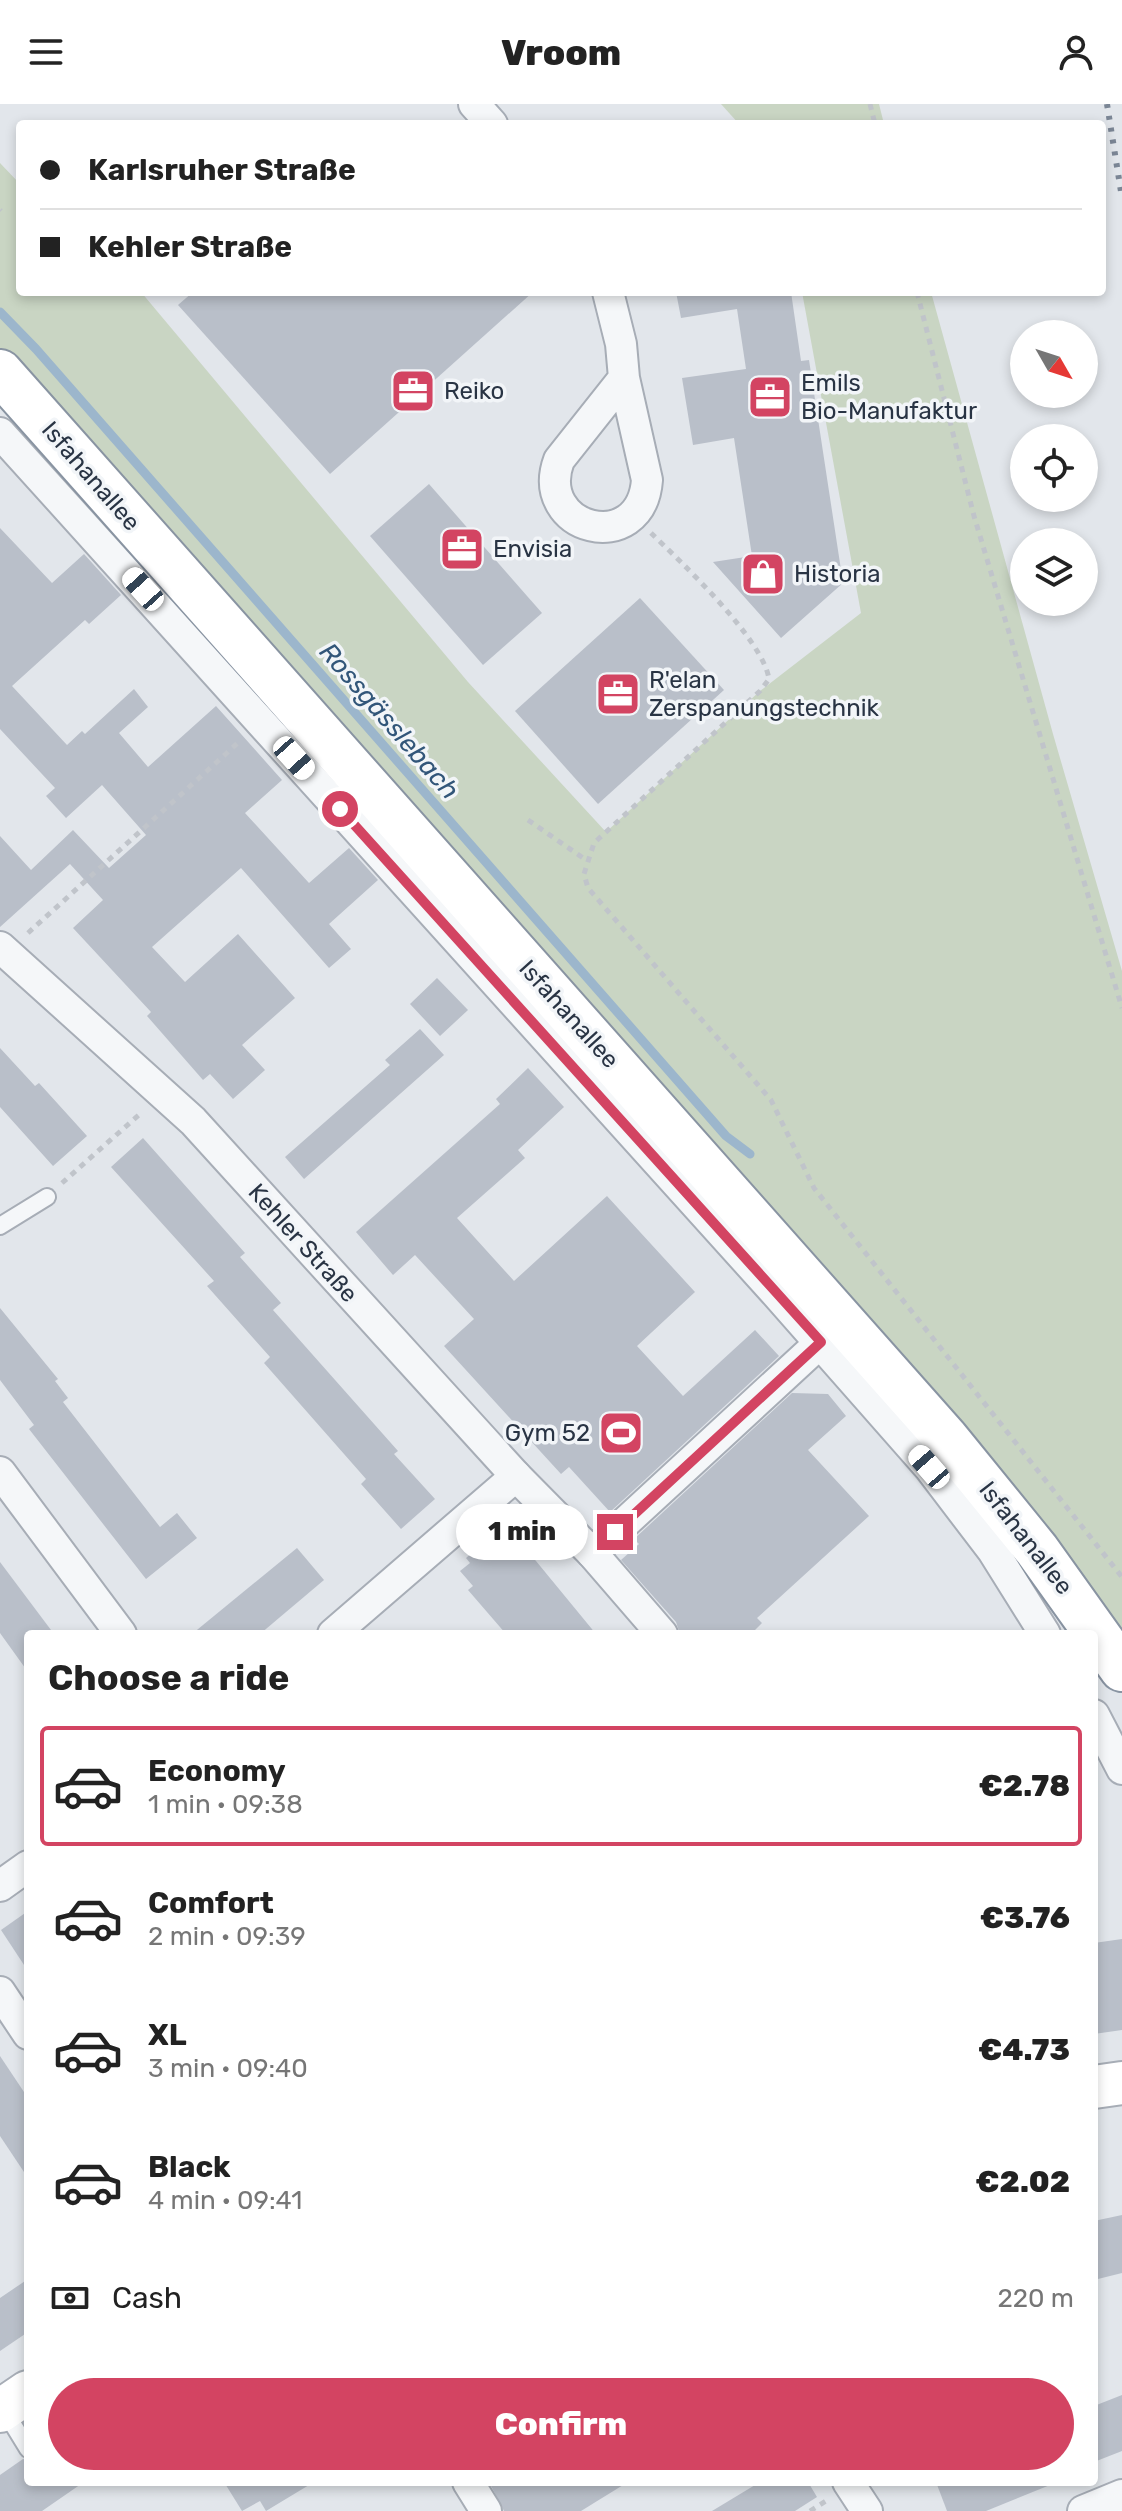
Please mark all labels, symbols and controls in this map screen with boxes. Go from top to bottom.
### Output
icon: menu [24,30,68,74]
icon: person [1054,30,1098,74]
text: Vroom [501,31,621,74]
text: Karlsruher Straße [88,152,356,188]
text: Kehler Straße [88,229,292,265]
north arrow [1010,320,1098,408]
map controls [1010,320,1098,616]
office icon: Reiko [389,367,437,415]
place label: Emils Bio-Manufaktur [801,369,977,425]
office icon: Emils Bio-Manufaktur [746,373,794,421]
place label: Reiko [444,377,504,405]
street label: Isfahanallee [36,416,146,536]
button: locate [1010,424,1098,512]
office icon: Envisia [438,525,486,573]
button: layers [1010,528,1098,616]
place label: Envisia [493,535,572,563]
shop icon: Historia [739,550,787,598]
place label: Historia [794,560,881,588]
car [118,563,168,615]
water label: Rossgässlebach [313,636,465,806]
place label: R'elan Zerspanungstechnik [649,666,880,722]
office icon: R'elan Zerspanungstechnik [594,670,642,718]
car [269,732,319,784]
route start [322,791,358,827]
street label: Isfahanallee [513,954,625,1074]
street label: Kehler Straße [243,1178,363,1308]
sports icon: Gym 52 [597,1409,645,1457]
place label: Gym 52 [505,1419,590,1447]
car [904,1441,954,1493]
street label: Isfahanallee [973,1476,1079,1600]
callout: 1 min [455,1504,587,1560]
route end [597,1514,633,1550]
text: 1 min [488,1516,556,1547]
text: Choose a ride [48,1656,289,1699]
icon: car [52,1750,124,1822]
text: Economy [148,1753,286,1789]
text: €2.78 [979,1768,1070,1804]
text: 1 min · 09:38 [148,1789,303,1820]
icon: car [52,1882,124,1954]
text: Comfort [148,1885,274,1921]
text: €3.76 [980,1900,1070,1936]
text: 2 min · 09:39 [148,1921,306,1952]
icon: car [52,2014,124,2086]
text: XL [148,2017,187,2053]
text: €4.73 [978,2032,1070,2068]
text: 3 min · 09:40 [148,2053,308,2084]
icon: car [52,2146,124,2218]
text: Black [148,2149,231,2185]
text: €2.02 [976,2164,1070,2200]
text: 4 min · 09:41 [148,2185,302,2216]
icon: cash [48,2276,92,2320]
text: Cash [112,2280,182,2316]
text: 220 m [997,2283,1074,2314]
button: Confirm [48,2378,1074,2470]

